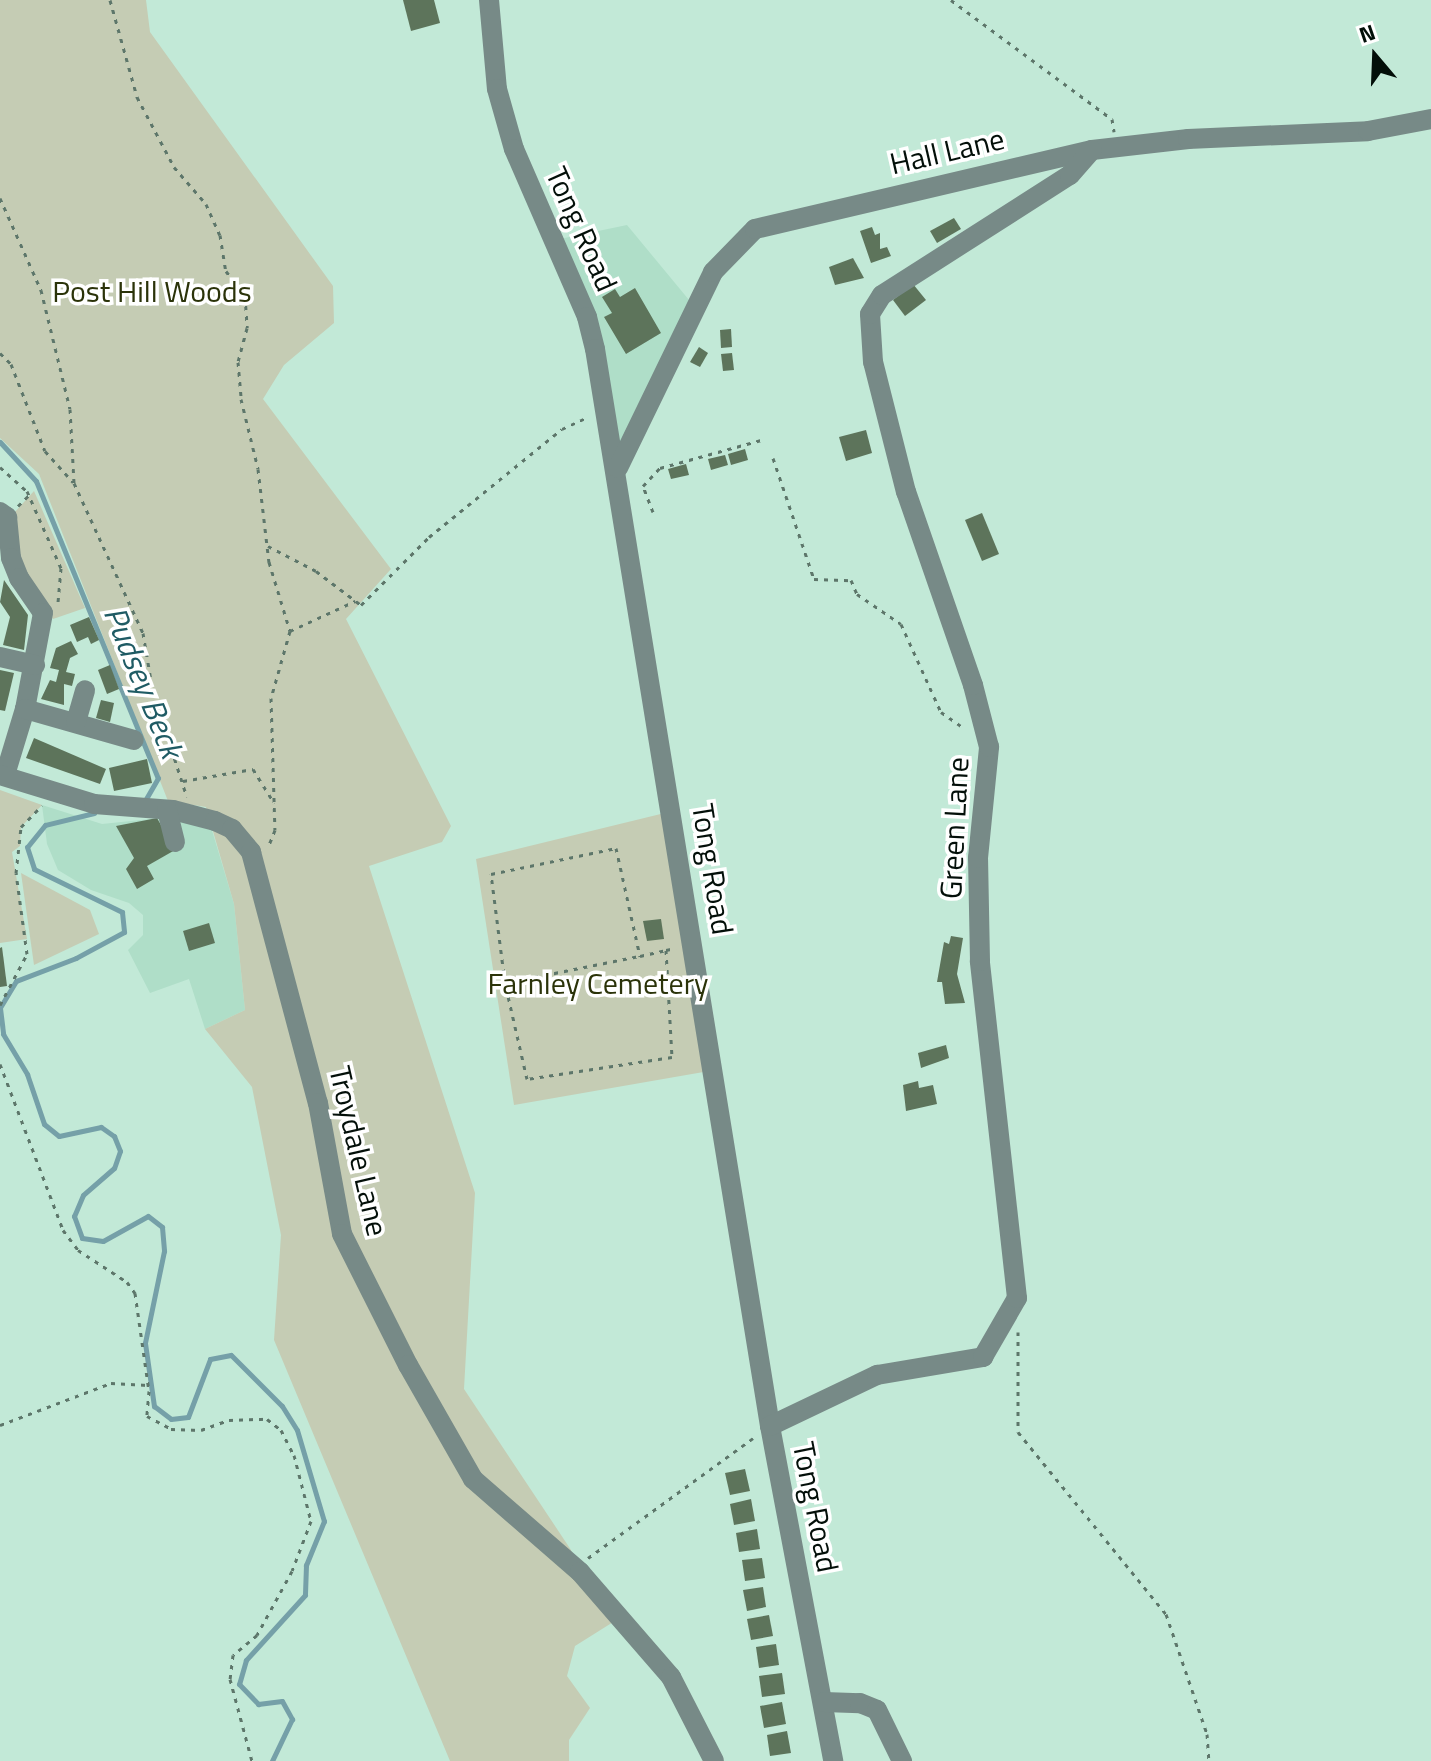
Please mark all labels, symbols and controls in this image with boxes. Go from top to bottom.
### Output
text: N [1354,15,1380,52]
north arrow [1335,16,1415,96]
street label: Hall Lane [886,120,1008,182]
street label: Tong Road [539,161,625,297]
park label: Post Hill Woods [52,273,252,309]
water label: Pudsey Beck [96,601,192,763]
street label: Green Lane [932,756,976,900]
street label: Tong Road [685,801,741,937]
park label: Farnley Cemetery [487,965,709,1001]
street label: Troydale Lane [322,1063,396,1239]
street label: Tong Road [786,1439,846,1575]

